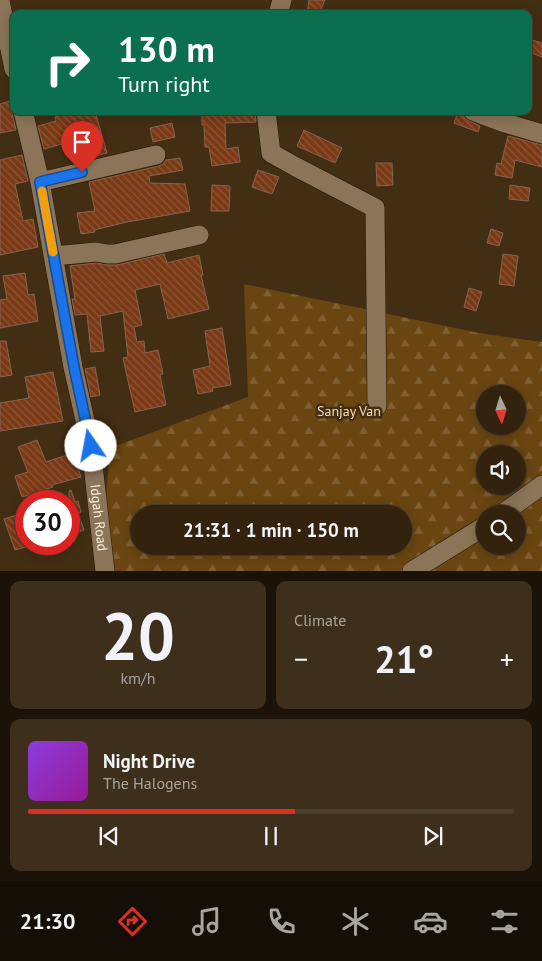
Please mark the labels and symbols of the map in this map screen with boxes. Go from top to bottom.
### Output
pin [61,121,103,172]
north arrow [476,385,526,435]
park label: Sanjay Van [317,402,381,420]
position arrow [64,419,116,471]
street label: Idgah Road [86,483,112,552]
speed limit sign: 30 [15,490,80,555]

